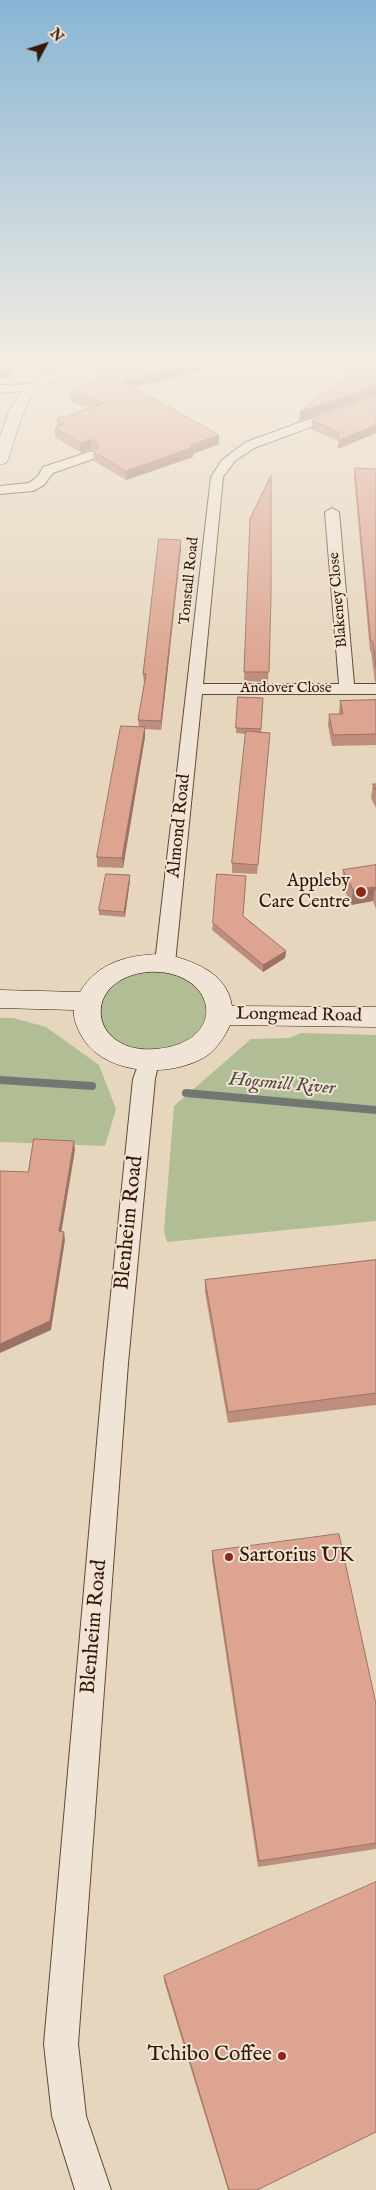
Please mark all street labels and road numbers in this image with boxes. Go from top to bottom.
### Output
street label: Tonstall Road [176,536,204,626]
street label: Blakeney Close [326,551,352,649]
street label: Andover Close [240,680,332,698]
street label: Almond Road [164,773,196,879]
street label: Longmead Road [236,1004,362,1028]
street label: Blenheim Road [110,1155,150,1291]
street label: Blenheim Road [77,1559,113,1695]

